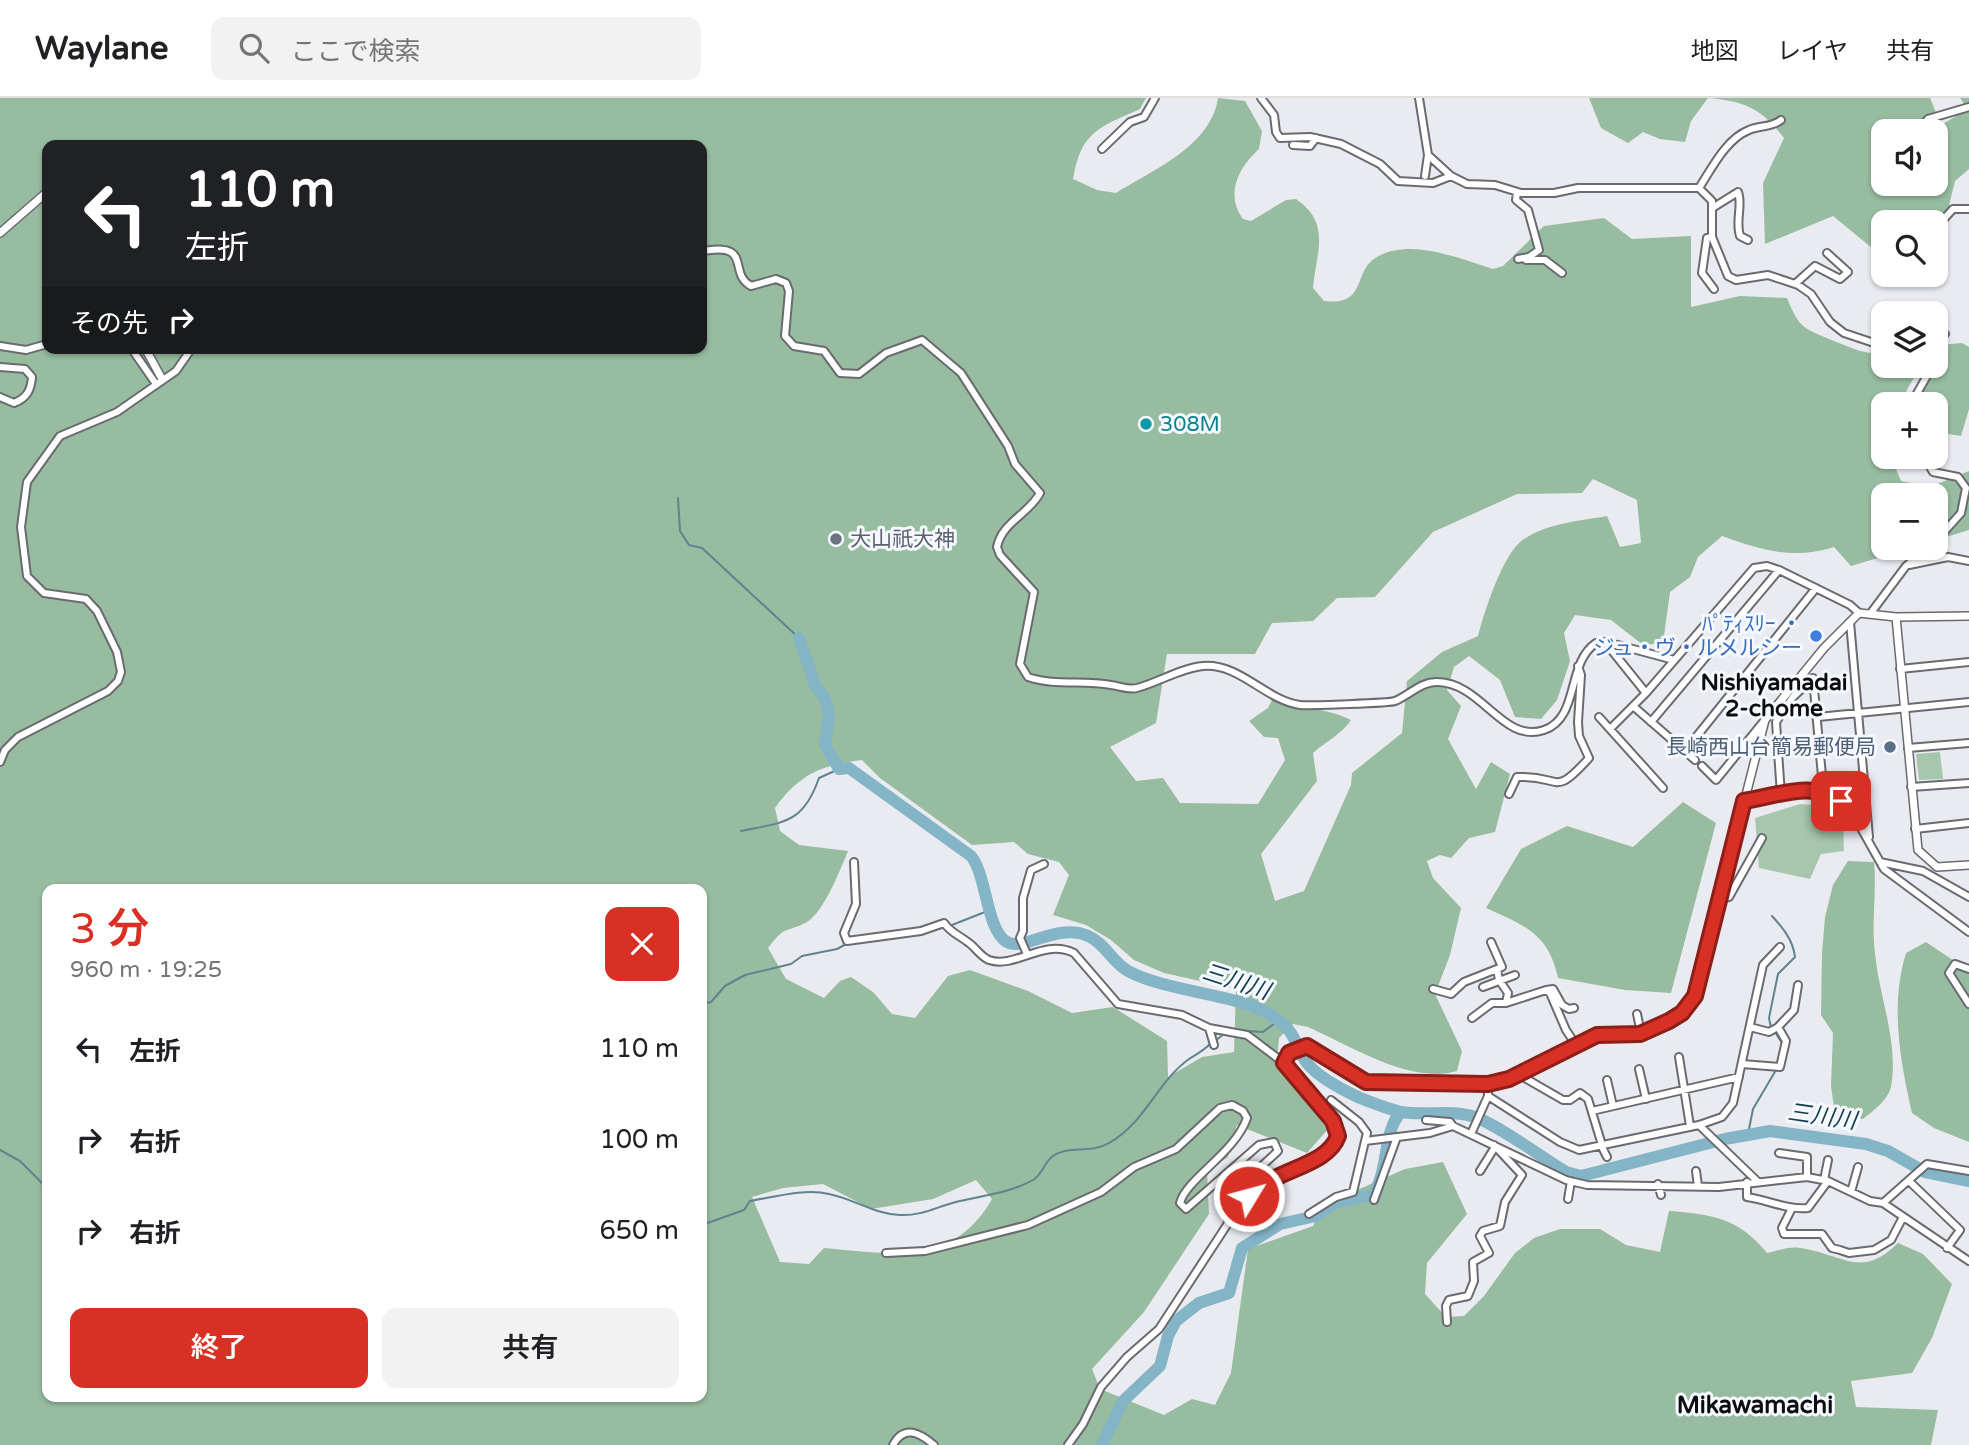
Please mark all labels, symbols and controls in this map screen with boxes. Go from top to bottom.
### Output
search box [211,17,701,80]
text: Waylane [35,29,169,68]
icon: search [235,29,273,67]
text: ここで検索 [291,36,421,67]
text: 地図 [1691,37,1739,66]
text: レイヤ [1777,37,1848,66]
text: 共有 [1886,37,1934,66]
map controls [1871,119,1948,560]
button: sound [1871,119,1948,196]
text: 110 m [185,161,335,220]
icon: left [70,168,161,259]
button: search [1871,210,1948,287]
text: 左折 [185,229,249,267]
icon: right [162,301,200,339]
button: layers [1871,301,1948,378]
text: その先 [70,308,148,339]
button: + [1871,392,1948,469]
place label: 308M [1160,412,1220,437]
marker: 308M [1138,416,1154,432]
button: − [1871,483,1948,560]
place label: 大山祇大神 [850,527,955,552]
marker: 大山祇大神 [828,531,844,547]
place label: ﾊﾟﾃｨｽﾘｰ ・ ジュ・ヴ・ルメルシー [1593,612,1802,661]
marker: ﾊﾟﾃｨｽﾘｰ ・ ジュ・ヴ・ルメルシー [1808,628,1824,644]
district label: Nishiyamadai 2-chome [1700,669,1848,723]
place label: 長崎西山台簡易郵便局 [1666,735,1876,760]
marker: 長崎西山台簡易郵便局 [1882,739,1898,755]
pin [1811,771,1871,831]
icon: arrive [1822,782,1860,820]
text: 3 分 [70,904,149,955]
button: close [605,907,679,981]
text: 960 m · 19:25 [70,956,222,984]
water label: 三川川 [1199,958,1276,1007]
icon: left [70,1030,108,1068]
text: 110 m [599,1033,679,1064]
text: 左折 [129,1036,181,1067]
water label: 三川川 [1786,1098,1861,1136]
icon: right [70,1121,108,1159]
text: 100 m [599,1124,679,1155]
text: 右折 [129,1127,181,1158]
position arrow [1212,1159,1286,1233]
icon: right [70,1212,108,1250]
text: 650 m [599,1215,679,1246]
text: 右折 [129,1218,181,1249]
button: 終了 [70,1308,368,1388]
button: 共有 [382,1308,679,1388]
district label: Mikawamachi [1677,1391,1833,1420]

